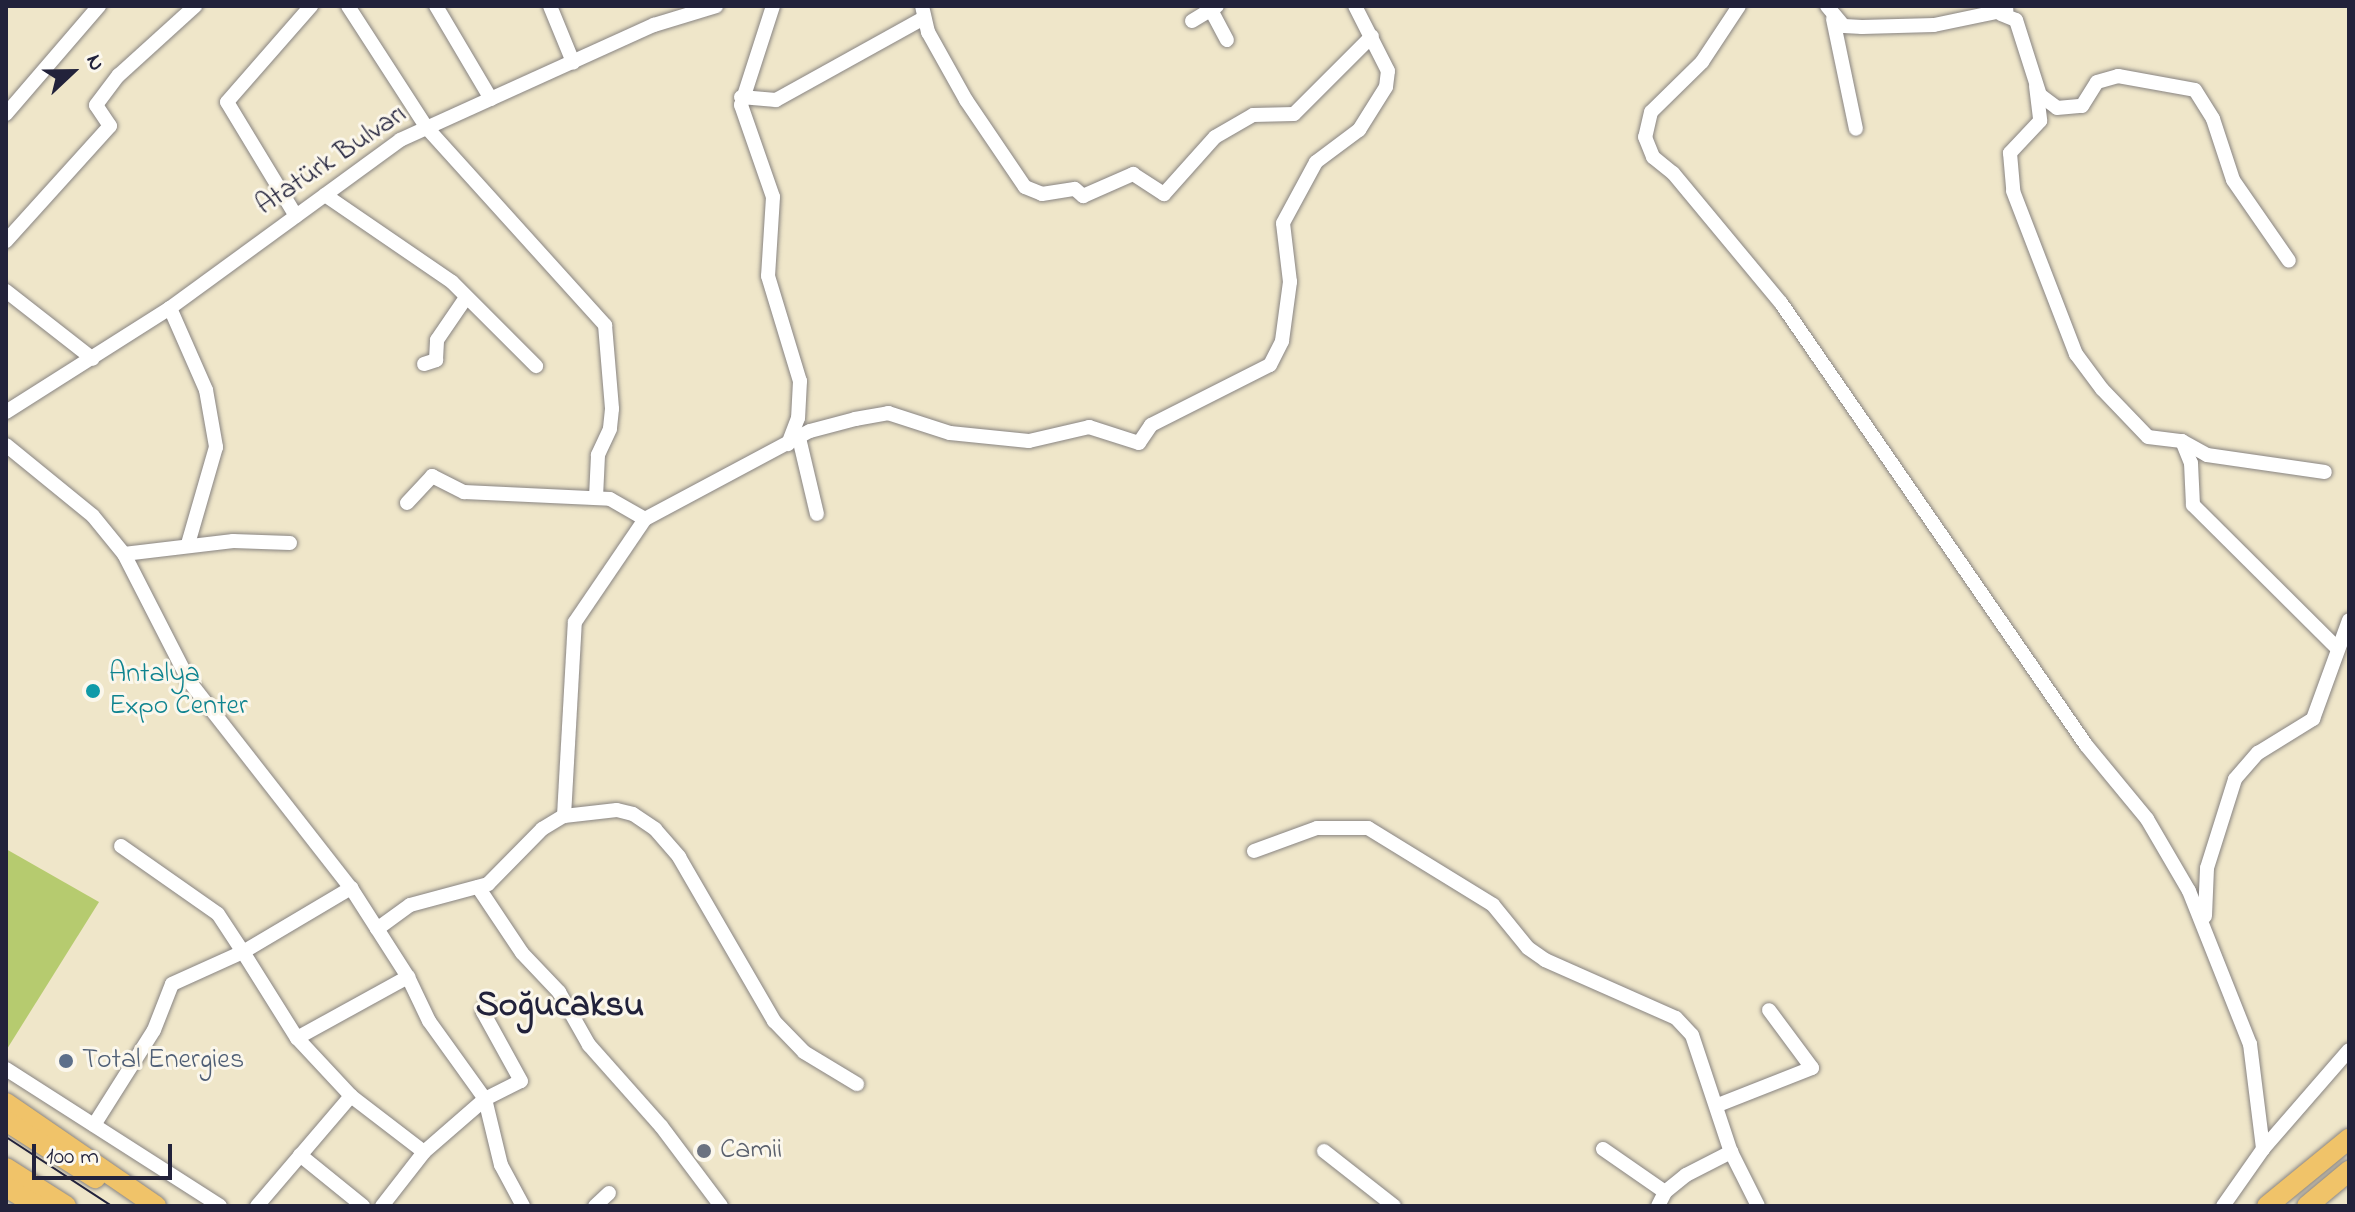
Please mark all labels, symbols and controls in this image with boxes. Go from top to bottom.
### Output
north arrow [32,32,112,112]
text: N [77,50,112,76]
street label: Atatürk Bulvarı [250,98,414,224]
place label: Antalya Expo Center [109,658,248,724]
marker: Antalya Expo Center [84,682,102,700]
district label: Soğucaksu [476,985,644,1029]
place label: Total Energies [82,1044,244,1078]
marker: Total Energies [57,1052,75,1070]
scale bar [36,1128,176,1178]
place label: Camii [720,1134,782,1168]
text: 100 m [46,1140,99,1175]
marker: Camii [695,1142,713,1160]

